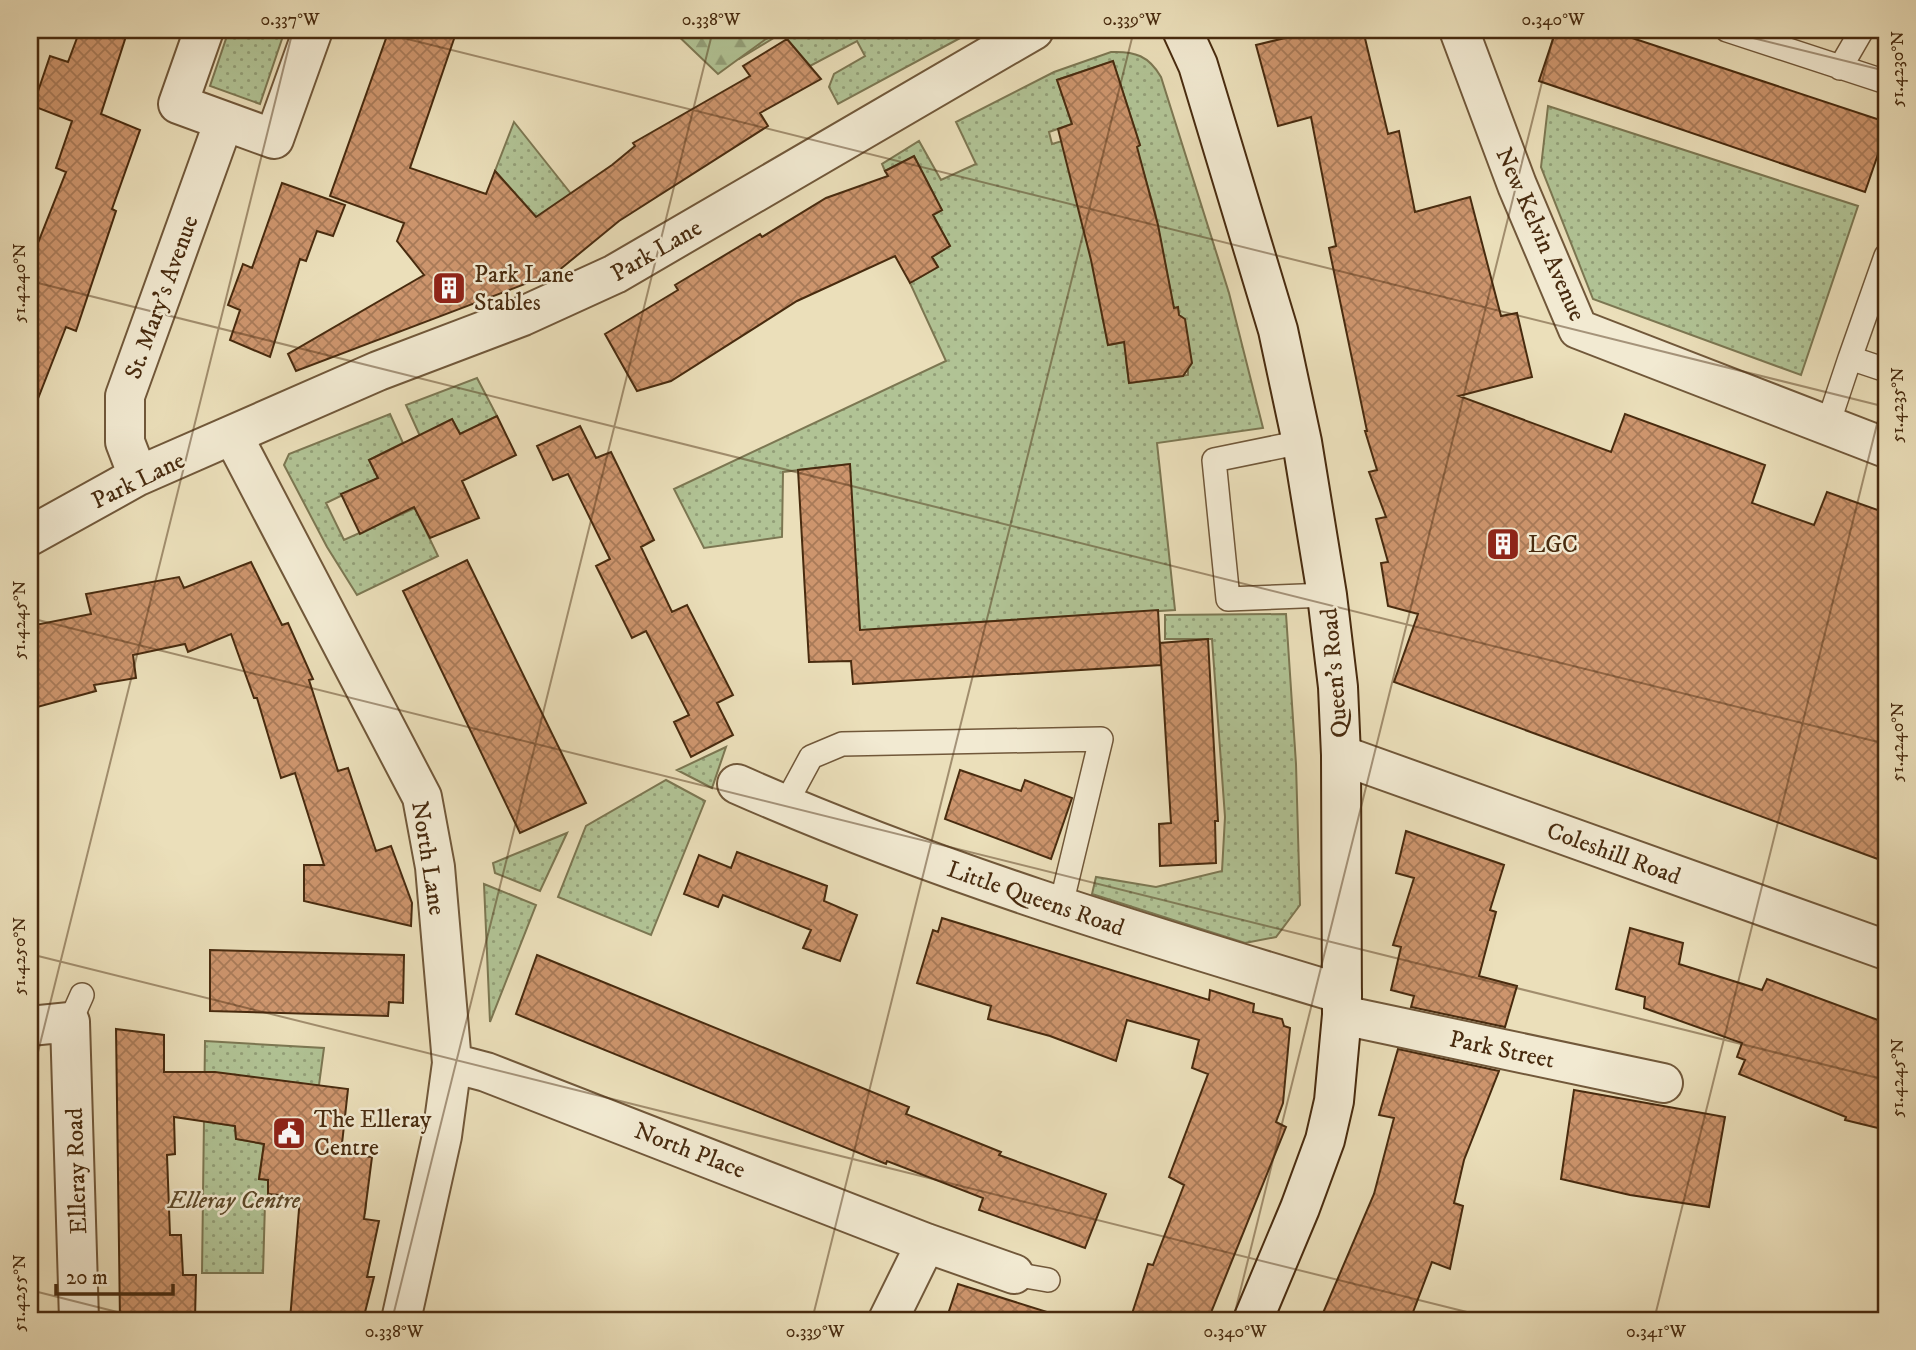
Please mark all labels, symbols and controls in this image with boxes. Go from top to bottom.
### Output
text: 0.337°W [260,9,320,31]
text: 0.338°W [682,9,741,31]
text: 0.339°W [1103,9,1162,31]
text: 0.340°W [1522,9,1585,31]
text: 51.4230°N [1887,31,1909,107]
street label: New Kelvin Avenue [1488,143,1592,326]
street label: St. Mary's Avenue [118,211,205,383]
street label: Park Lane [606,213,707,289]
text: 51.4240°N [9,243,31,323]
place label: Park Lane Stables [474,260,574,318]
building icon: Park Lane Stables [430,269,468,307]
text: 51.4235°N [1887,367,1909,443]
street label: Park Lane [87,446,190,516]
building icon: LGC [1484,525,1522,563]
place label: LGC [1528,530,1578,560]
text: 51.4245°N [9,580,31,659]
street label: Queen's Road [1314,607,1356,739]
text: 51.4240°N [1887,702,1909,782]
street label: North Lane [404,799,452,917]
street label: Coleshill Road [1542,816,1685,892]
street label: Little Queens Road [943,855,1128,943]
text: 51.4250°N [9,917,31,995]
street label: Park Street [1446,1024,1557,1076]
text: 51.4245°N [1887,1038,1909,1117]
place label: The Elleray Centre [314,1105,432,1163]
street label: Elleray Road [60,1107,94,1235]
public building icon: The Elleray Centre [270,1114,308,1152]
street label: North Place [630,1116,750,1186]
park label: Elleray Centre [166,1186,301,1216]
scale bar [56,1252,173,1296]
text: 51.4255°N [9,1254,31,1332]
text: 20 m [66,1265,108,1291]
text: 0.338°W [365,1321,424,1343]
text: 0.339°W [786,1321,845,1343]
text: 0.340°W [1204,1321,1267,1343]
text: 0.341°W [1626,1321,1686,1343]

